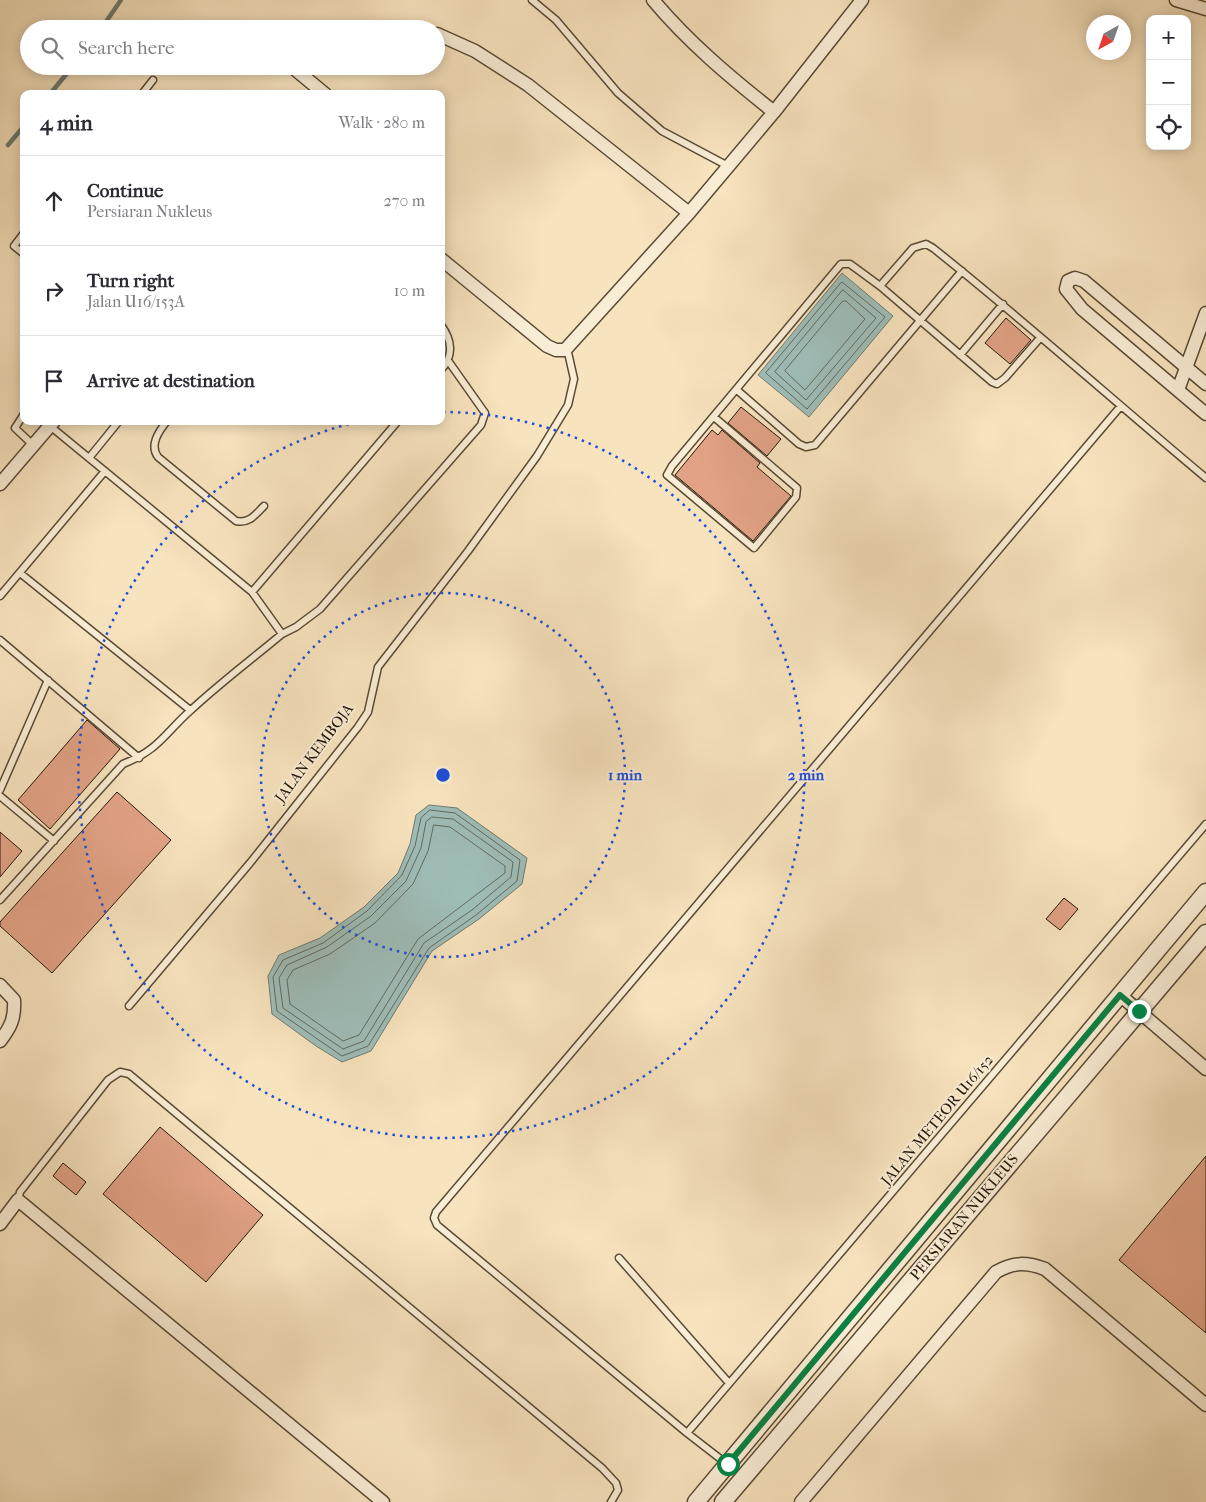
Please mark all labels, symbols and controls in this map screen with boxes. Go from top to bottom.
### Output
north arrow [1086,15,1131,60]
map controls [1146,15,1191,150]
button: + [1146,15,1191,60]
search box [20,20,445,75]
icon: search [38,34,66,62]
text: Search here [78,37,174,59]
button: − [1146,60,1191,105]
button: locate [1146,105,1191,150]
text: 4 min [40,111,93,135]
text: Walk · 280 m [338,113,425,132]
text: Continue [87,180,163,202]
icon: ahead [40,187,68,215]
text: 270 m [384,191,425,210]
text: Persiaran Nukleus [87,202,212,221]
text: Turn right [87,270,174,292]
icon: right [40,277,68,305]
text: 10 m [394,281,425,300]
text: Jalan U16/153A [87,292,185,311]
icon: arrive [40,367,68,395]
text: Arrive at destination [87,370,255,392]
street label: JALAN KEMBOJA [270,700,357,807]
centre of rings [434,766,452,784]
text: 1 min [608,766,642,784]
text: 2 min [788,766,825,784]
route end [1128,1000,1151,1023]
street label: JALAN METEOR U16/152 [876,1051,997,1190]
street label: PERSIARAN NUKLEUS [906,1150,1022,1284]
route start [717,1453,740,1476]

